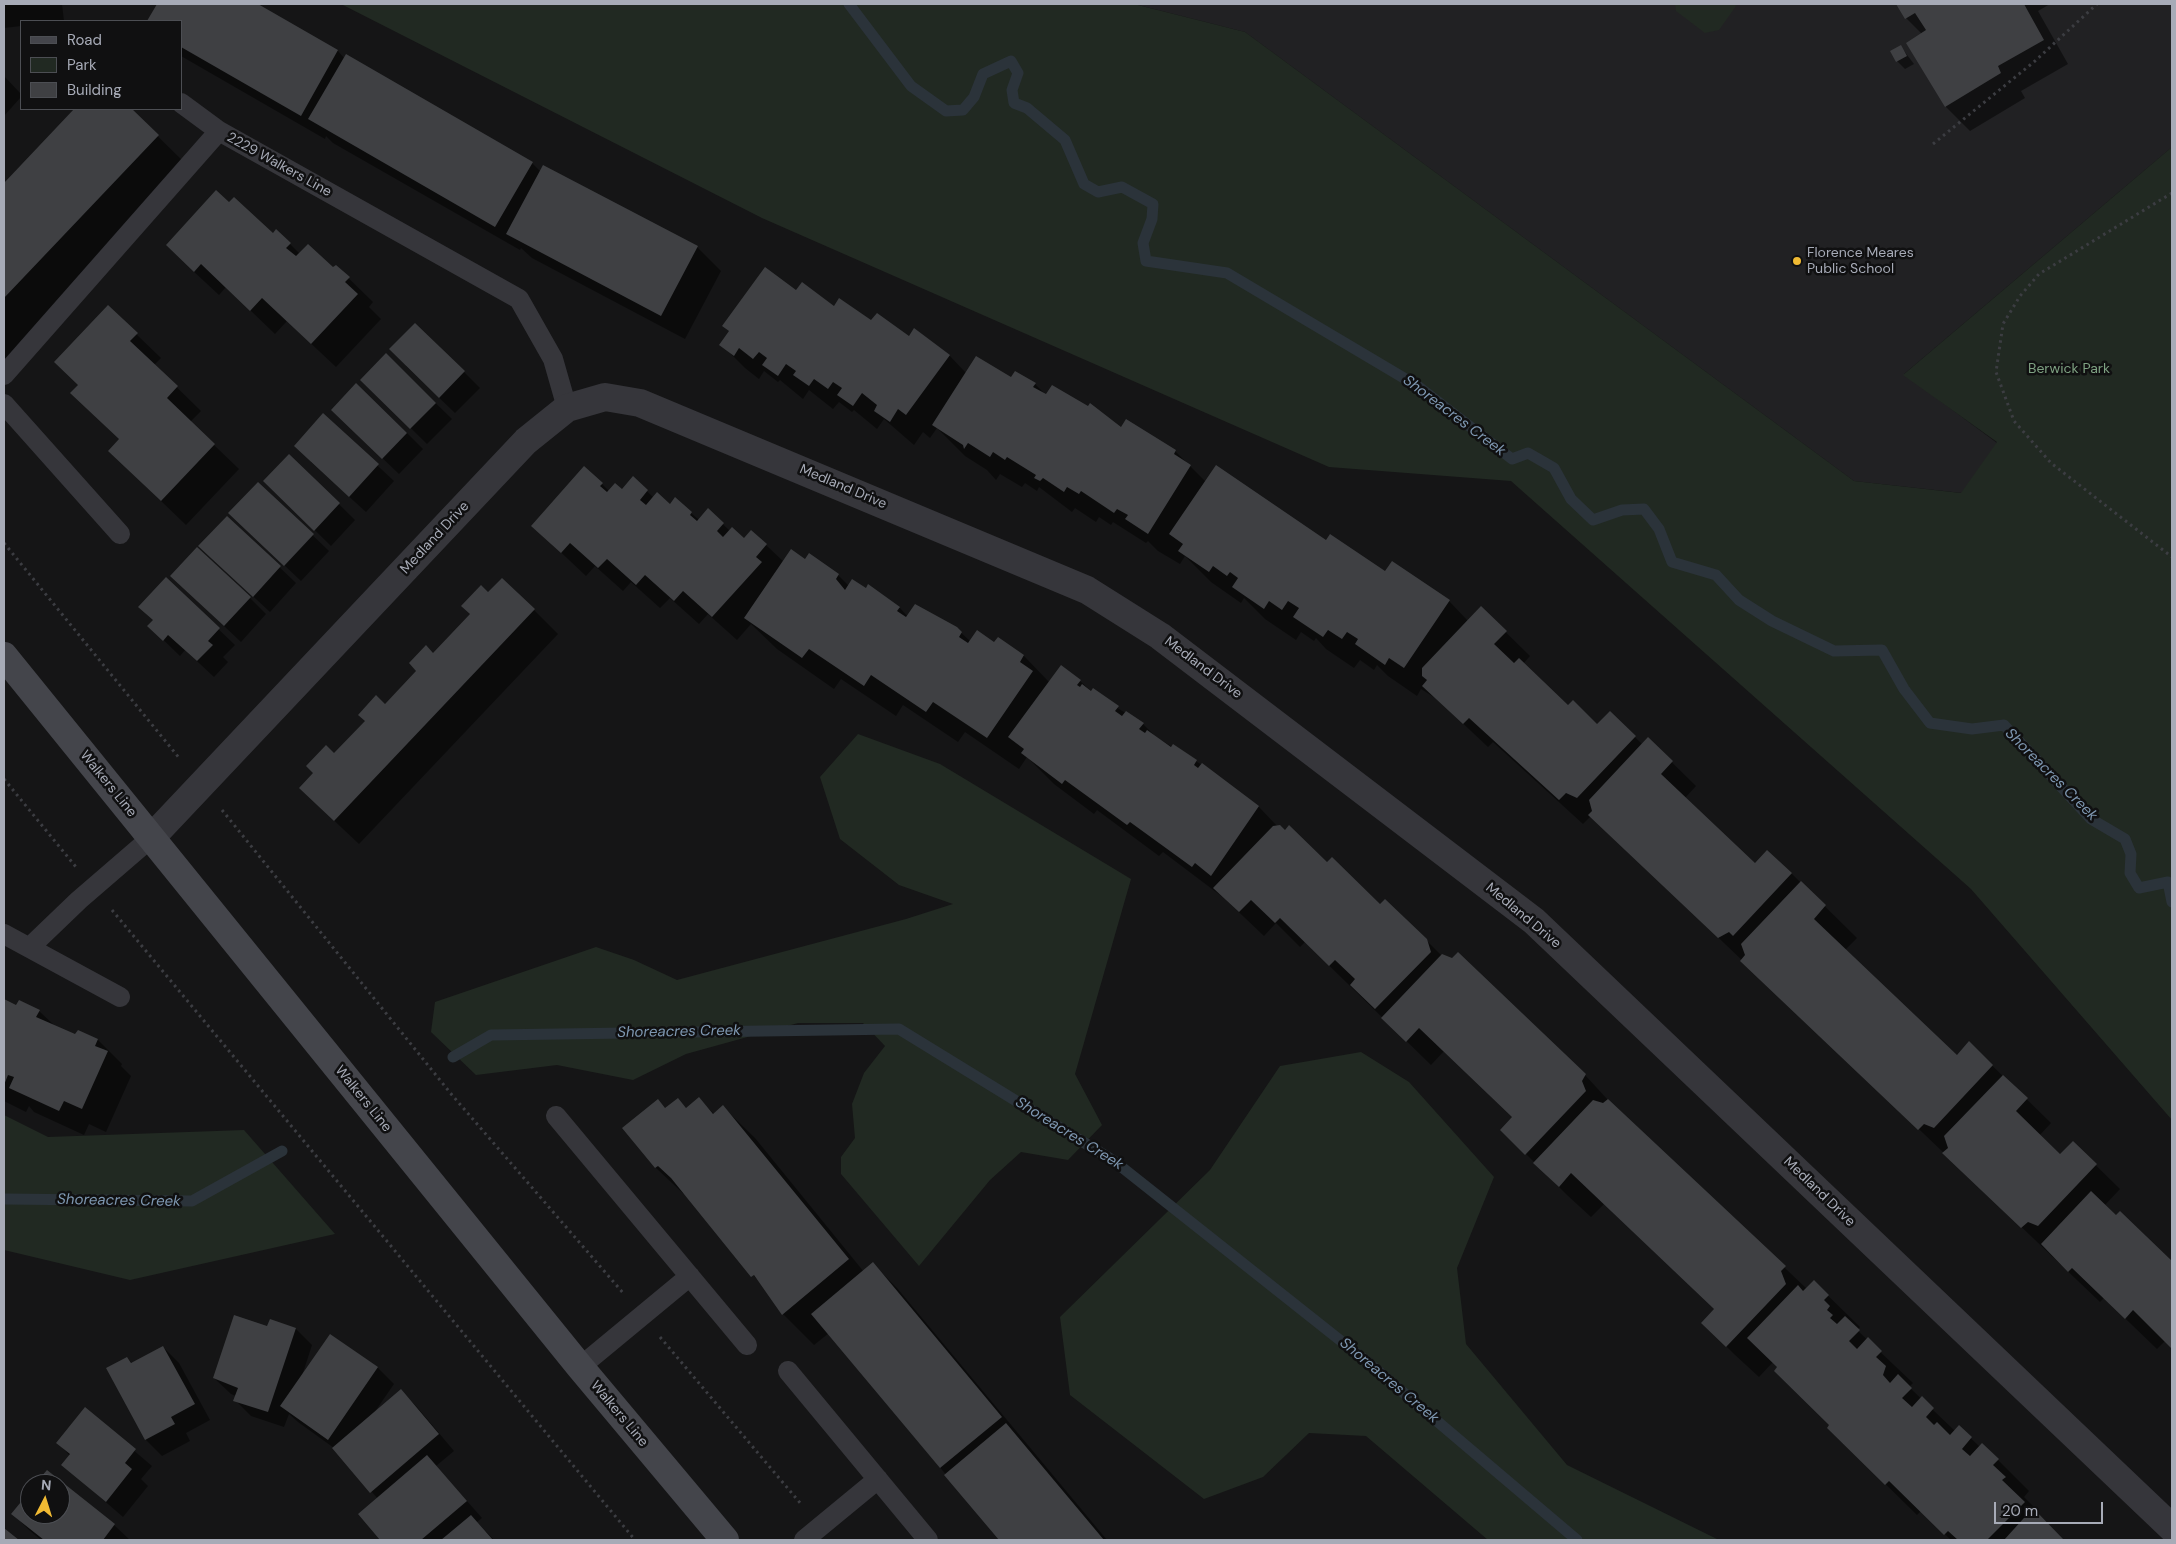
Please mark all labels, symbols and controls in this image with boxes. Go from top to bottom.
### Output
legend [20,20,182,110]
text: Road [67,30,102,50]
text: Park [67,55,97,75]
text: Building [67,80,122,100]
street label: 2229 Walkers Line [224,129,334,201]
place label: Florence Meares Public School [1807,245,1914,278]
marker: Florence Meares Public School [1791,255,1803,267]
park label: Berwick Park [2028,361,2110,377]
water label: Shoreacres Creek [1399,372,1509,460]
street label: Medland Drive [797,461,889,513]
street label: Medland Drive [397,498,473,578]
street label: Medland Drive [1161,633,1245,703]
water label: Shoreacres Creek [2001,725,2101,825]
street label: Walkers Line [76,747,140,821]
street label: Medland Drive [1482,880,1564,952]
water label: Shoreacres Creek [617,1022,741,1042]
street label: Walkers Line [331,1062,395,1136]
water label: Shoreacres Creek [1012,1094,1126,1174]
street label: Medland Drive [1780,1154,1858,1230]
water label: Shoreacres Creek [57,1191,181,1211]
water label: Shoreacres Creek [1336,1334,1442,1428]
street label: Walkers Line [587,1378,651,1450]
north arrow [20,1474,70,1524]
text: N [40,1476,52,1494]
scale bar [1996,1492,2105,1524]
text: 20 m [2002,1501,2038,1521]

